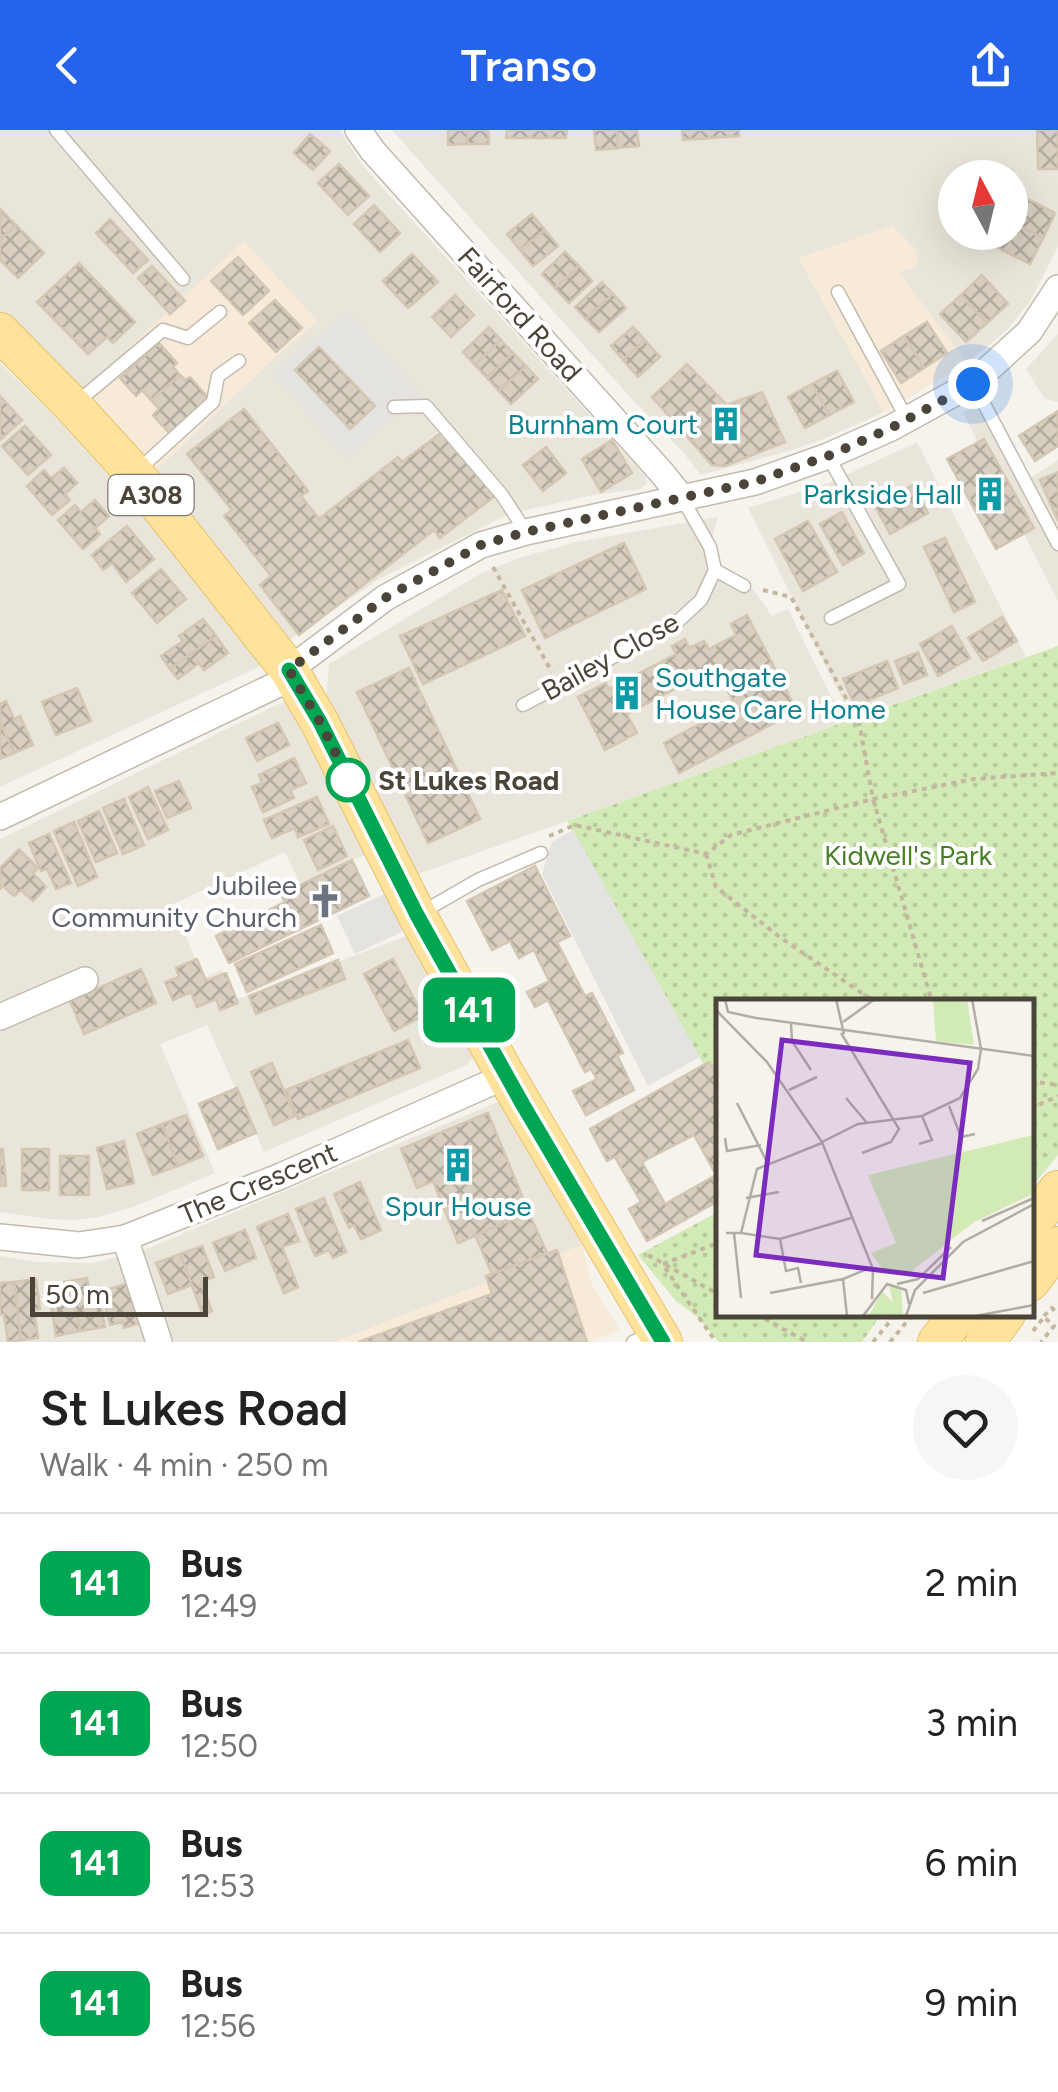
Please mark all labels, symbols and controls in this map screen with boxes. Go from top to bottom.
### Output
icon: back [40,38,95,93]
text: Transo [461,38,597,92]
icon: share [963,38,1018,93]
north arrow [938,160,1028,250]
map controls [938,160,1028,250]
street label: Fairford Road [451,240,589,388]
your location [948,359,998,409]
building icon: Burnham Court [707,405,745,443]
place label: Burnham Court [507,407,698,441]
road number: A308 [108,475,194,515]
building icon: Parkside Hall [971,475,1009,513]
place label: Parkside Hall [803,477,962,511]
street label: Bailey Close [535,604,685,708]
place label: Southgate House Care Home [655,660,886,726]
building icon: Southgate House Care Home [608,674,646,712]
marker: St Lukes Road [327,759,369,801]
place label: St Lukes Road [378,763,559,797]
park label: Kidwell's Park [824,838,992,872]
place label: Jubilee Community Church [51,868,297,934]
church icon: Jubilee Community Church [306,882,344,920]
line badge: 141 [412,978,526,1042]
text: 141 [443,989,495,1031]
inset map [716,999,1033,1317]
street label: The Crescent [174,1135,342,1231]
building icon: Spur House [439,1146,477,1184]
place label: Spur House [385,1189,531,1223]
scale bar [30,1272,208,1316]
text: 50 m [45,1277,110,1311]
button: heart [913,1375,1018,1480]
text: St Lukes Road [40,1379,348,1437]
text: Walk · 4 min · 250 m [40,1446,328,1484]
text: Bus [180,1541,243,1587]
text: 2 min [925,1560,1018,1606]
text: 141 [69,1562,121,1604]
text: 12:49 [180,1587,257,1625]
text: Bus [180,1681,243,1727]
text: 3 min [926,1700,1018,1746]
text: 141 [69,1702,121,1744]
text: 12:50 [180,1727,258,1765]
text: Bus [180,1821,243,1867]
text: 6 min [925,1840,1018,1886]
text: 141 [69,1842,121,1884]
text: 12:53 [180,1867,255,1905]
text: Bus [180,1961,243,2007]
text: 9 min [925,1980,1018,2026]
text: 141 [69,1982,121,2024]
text: 12:56 [180,2007,256,2045]

